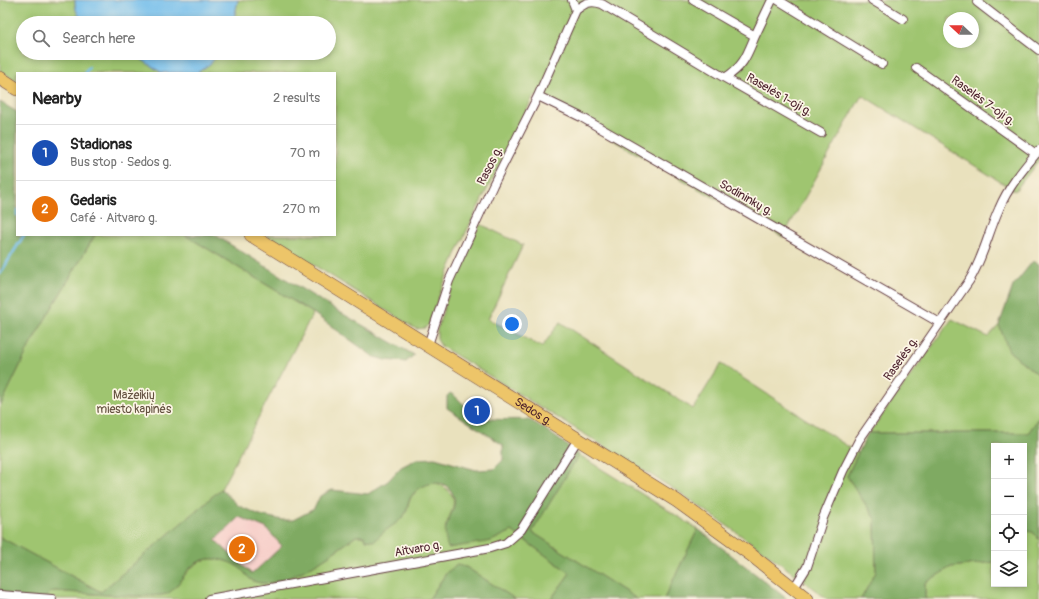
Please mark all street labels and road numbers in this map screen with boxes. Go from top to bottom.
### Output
street label: Raselės 1-oji g. [743,70,815,120]
street label: Raselės 7-oji g. [948,73,1018,129]
street label: Rasos g. [474,144,506,188]
street label: Sodininkų g. [717,177,775,219]
street label: Raselės g. [881,334,921,384]
street label: Sedos g. [512,394,555,429]
street label: Aitvaro g. [393,537,443,561]

